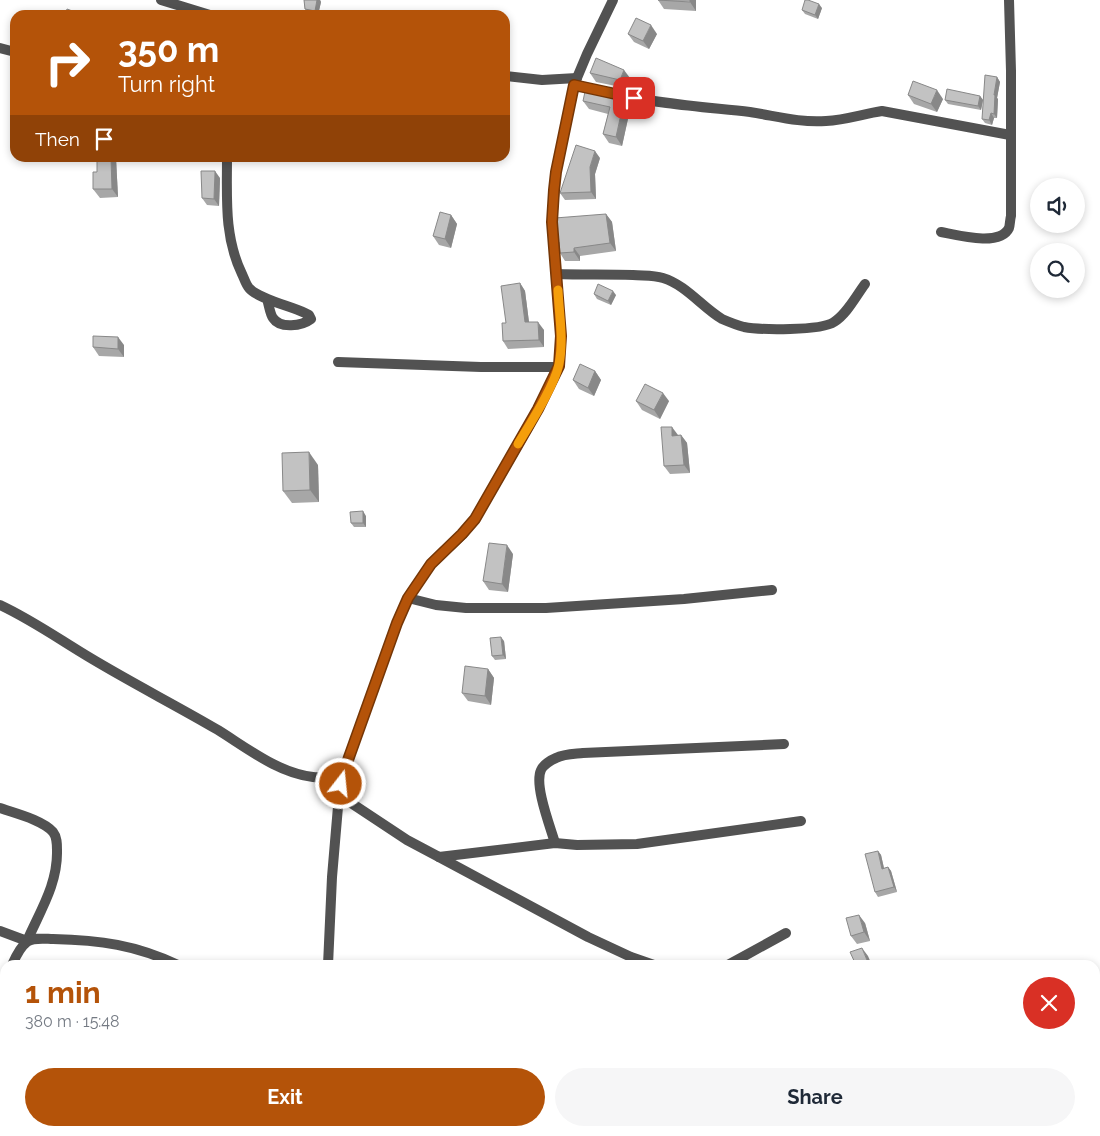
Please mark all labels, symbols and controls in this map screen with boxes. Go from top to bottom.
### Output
text: 350 m [118,29,219,70]
icon: right [35,30,100,95]
text: Turn right [118,71,215,97]
pin [613,77,655,119]
icon: arrive [620,84,648,112]
icon: arrive [90,125,118,153]
text: Then [35,128,80,150]
map controls [1030,178,1085,298]
button: sound [1030,178,1085,233]
button: search [1030,243,1085,298]
position arrow [314,757,366,809]
text: 1 min [25,975,101,1010]
button: close [1023,977,1075,1029]
text: 380 m · 15:48 [25,1012,120,1031]
button: Exit [25,1068,545,1126]
button: Share [555,1068,1075,1126]

